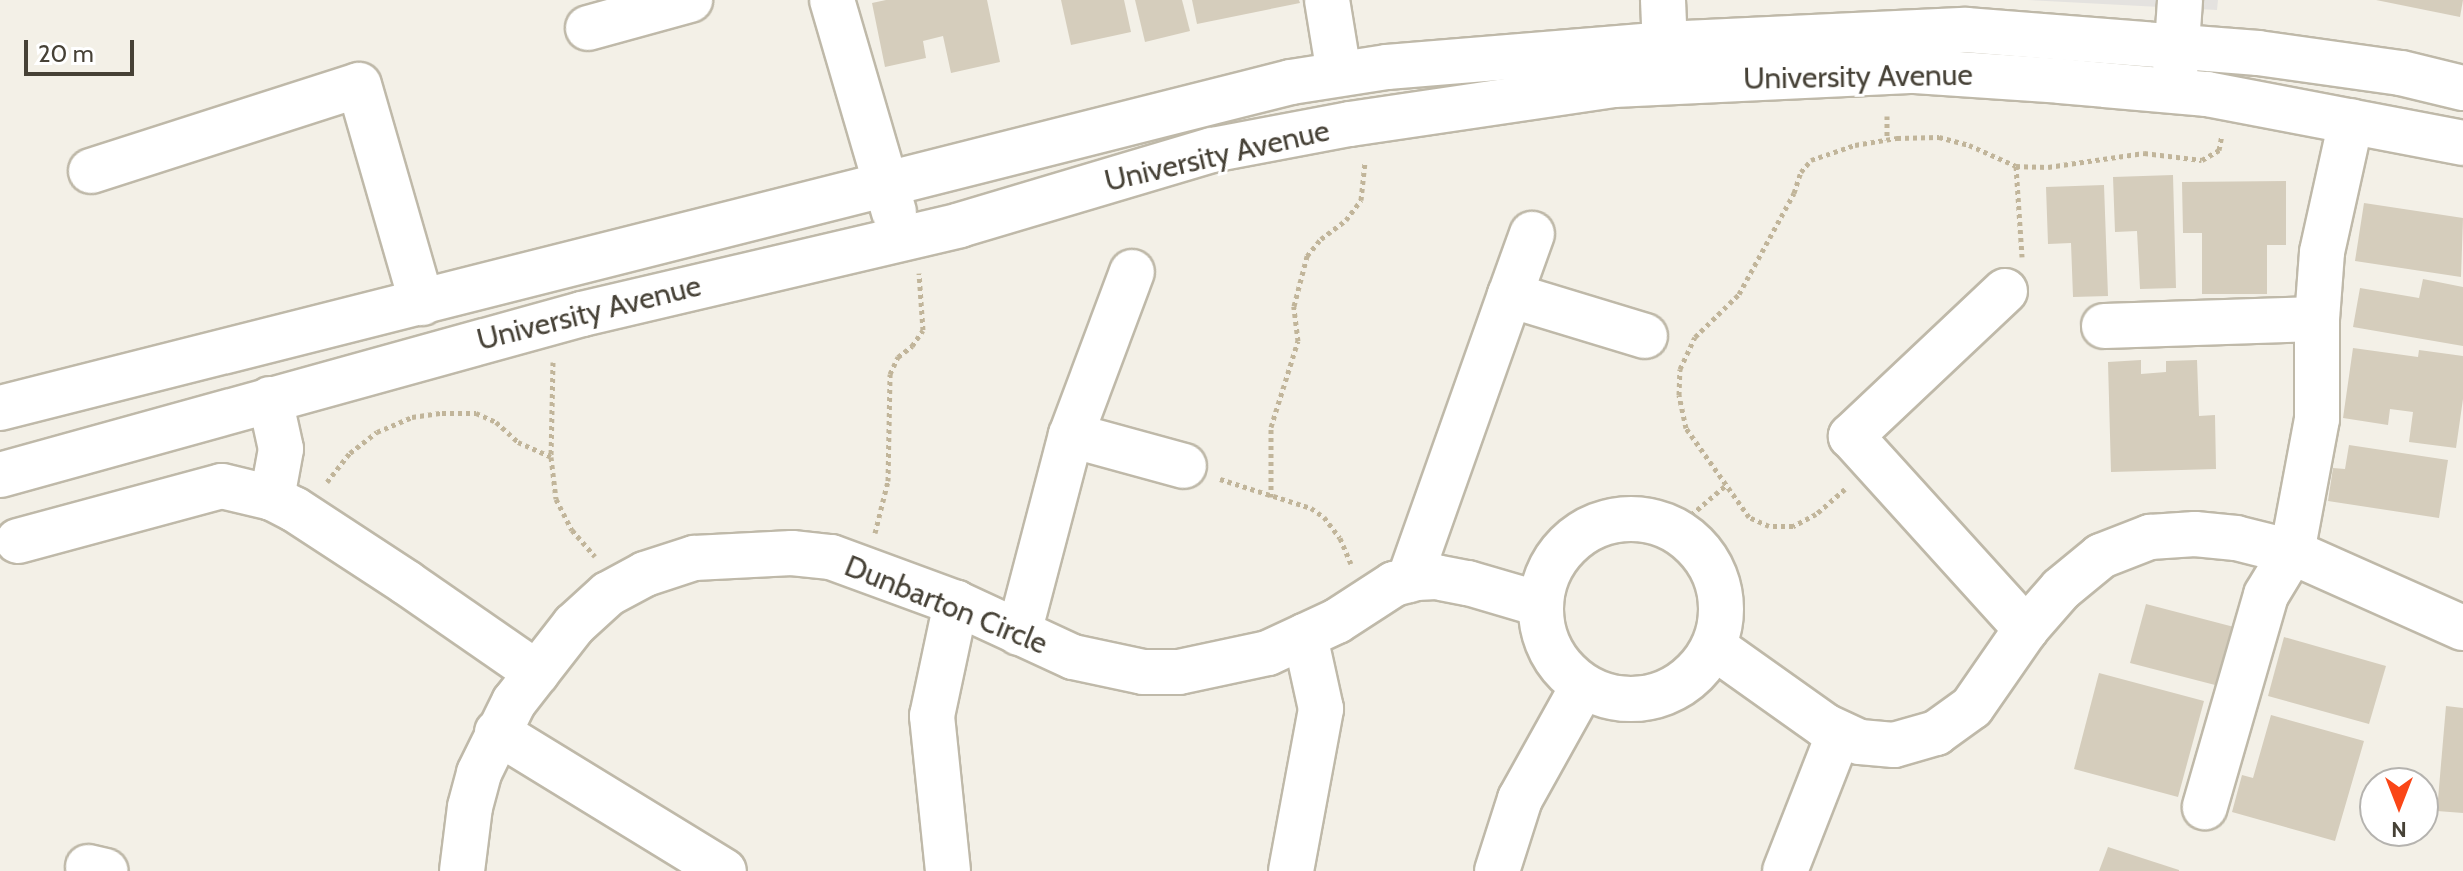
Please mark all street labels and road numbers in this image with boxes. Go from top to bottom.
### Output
street label: University Avenue [1743,57,1973,97]
street label: University Avenue [1101,113,1333,199]
street label: University Avenue [473,268,705,358]
street label: Dunbarton Circle [839,548,1053,662]

